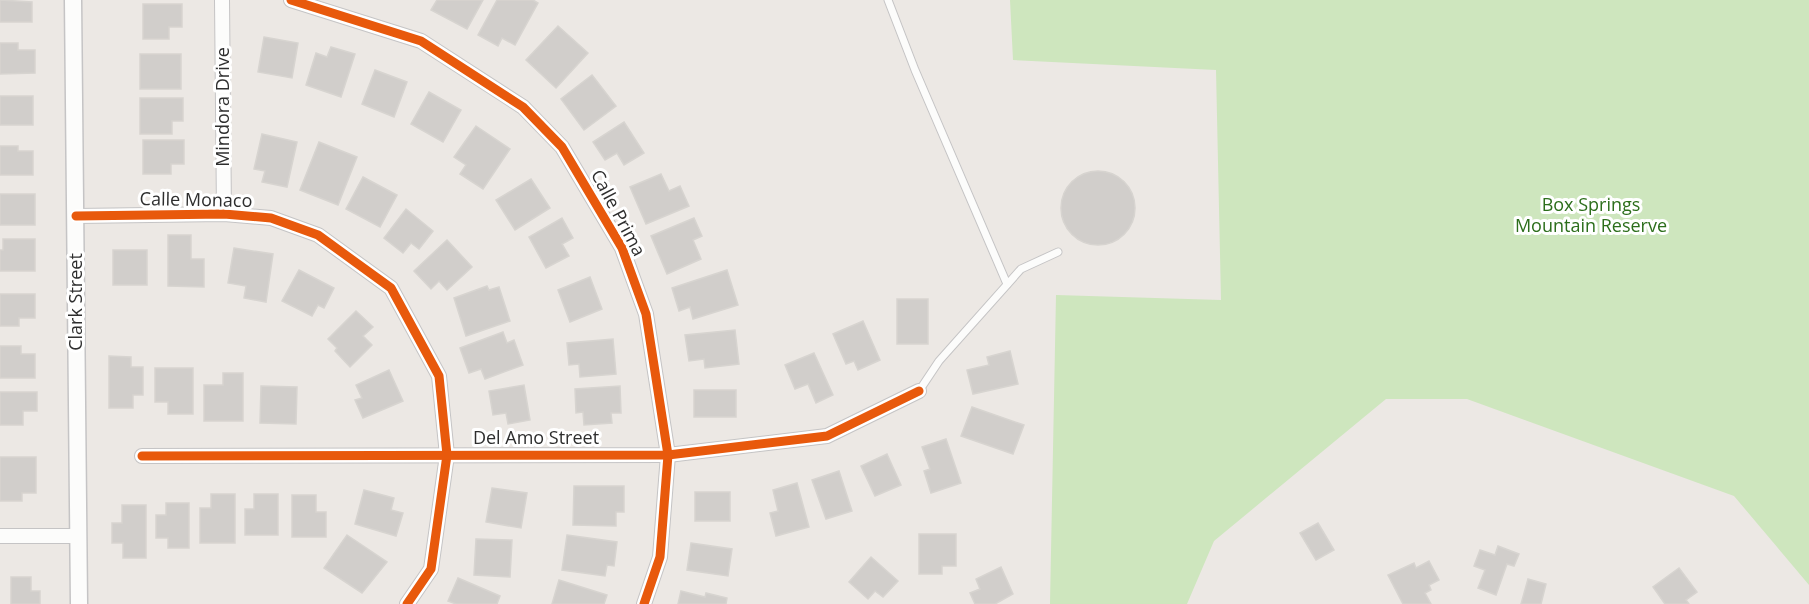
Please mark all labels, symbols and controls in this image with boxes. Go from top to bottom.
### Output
street label: Mindora Drive [210,47,234,167]
street label: Calle Prima [586,165,652,260]
street label: Calle Monaco [139,186,253,212]
park label: Box Springs Mountain Reserve [1515,192,1667,237]
street label: Clark Street [63,253,87,351]
street label: Del Amo Street [473,425,599,449]

